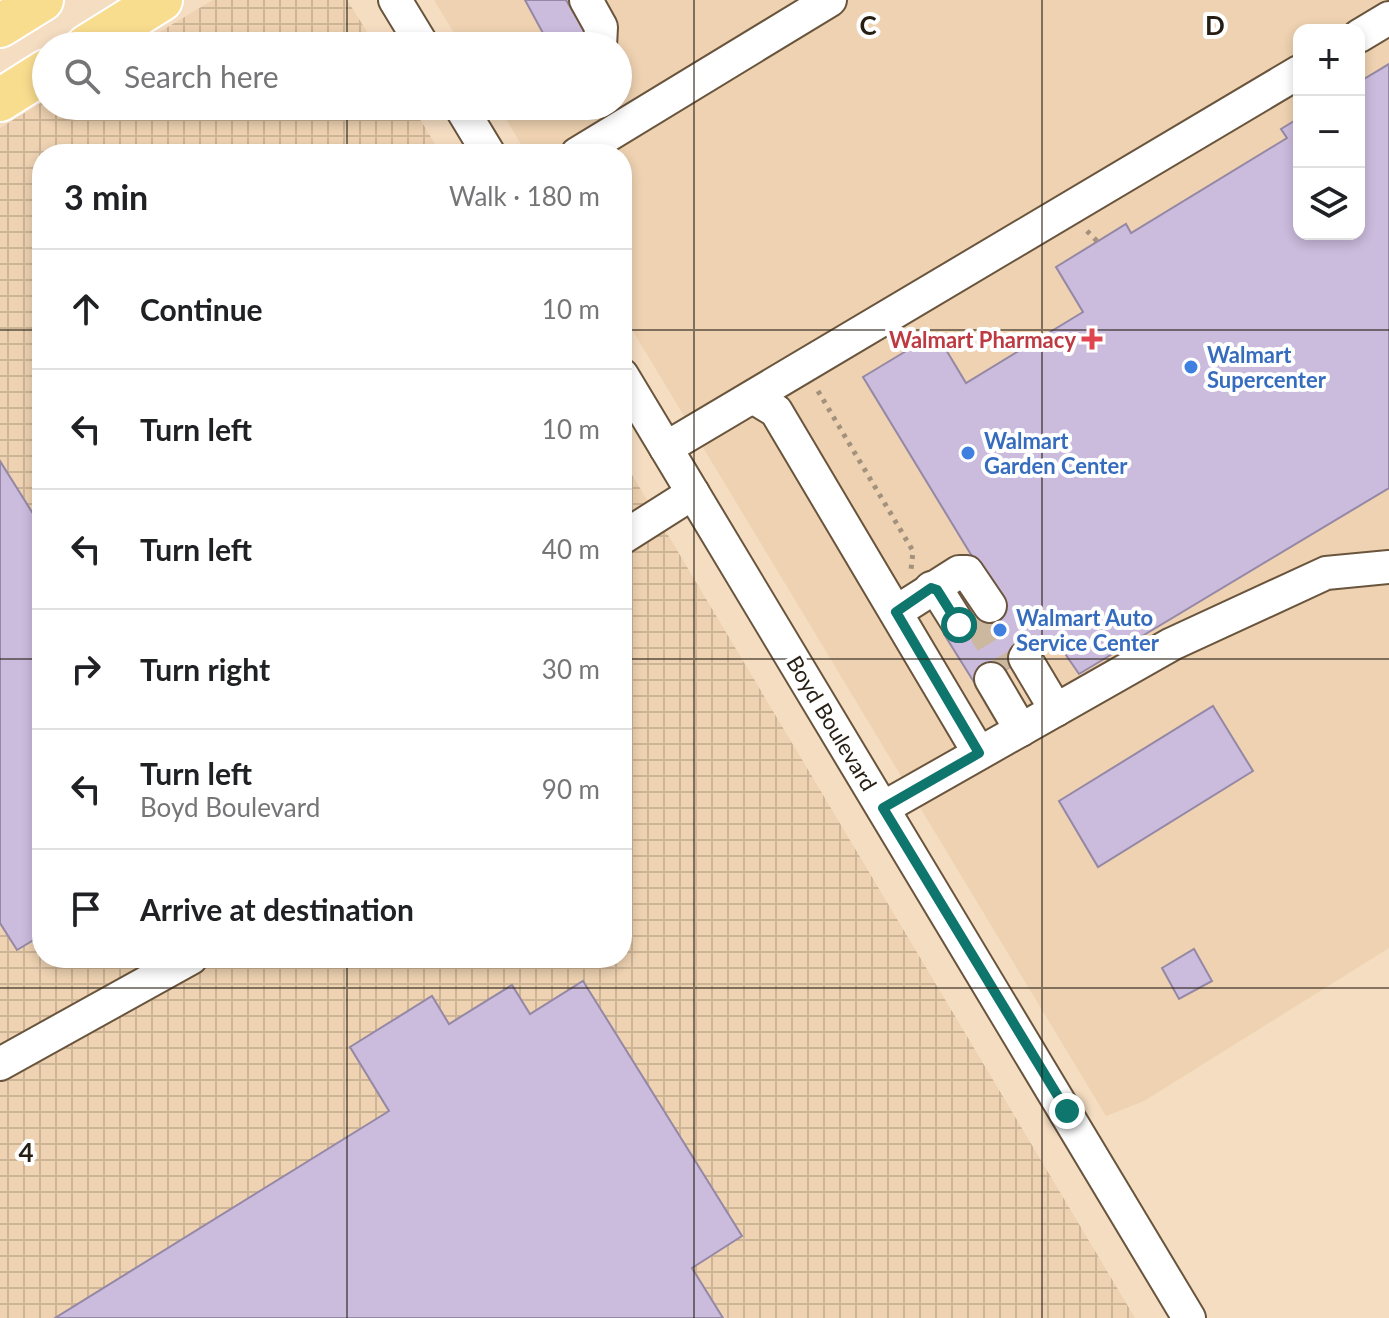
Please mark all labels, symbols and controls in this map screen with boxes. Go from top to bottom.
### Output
text: C [859,9,877,41]
text: D [1205,9,1225,41]
map controls [1293,24,1365,240]
button: + [1293,24,1365,96]
search box [32,32,632,120]
icon: search [60,54,104,98]
text: Search here [124,58,279,94]
button: − [1293,96,1365,168]
button: layers [1293,168,1365,240]
text: 3 min [64,176,148,217]
text: Walk · 180 m [449,180,600,212]
icon: ahead [64,287,108,331]
text: Continue [140,291,263,327]
text: 10 m [542,293,600,325]
place label: Walmart Pharmacy [889,326,1076,353]
marker: Walmart Pharmacy [1083,330,1101,348]
place label: Walmart Supercenter [1207,341,1327,393]
marker: Walmart Supercenter [1182,358,1200,376]
icon: left [64,407,108,451]
text: Turn left [140,411,252,447]
text: 10 m [542,413,600,445]
place label: Walmart Garden Center [984,427,1128,479]
marker: Walmart Garden Center [959,444,977,462]
icon: left [64,527,108,571]
text: Turn left [140,531,252,567]
text: 40 m [542,533,600,565]
place label: Walmart Auto Service Center [1016,604,1160,656]
route start [941,607,977,643]
marker: Walmart Auto Service Center [991,621,1009,639]
icon: right [64,647,108,691]
text: Turn right [140,651,270,687]
street label: Boyd Boulevard [781,651,883,795]
text: 30 m [542,653,600,685]
text: Turn left [140,755,252,791]
icon: left [64,767,108,811]
text: 90 m [542,773,600,805]
text: Boyd Boulevard [140,791,320,823]
icon: arrive [64,887,108,931]
text: Arrive at destination [140,891,414,927]
route end [1049,1093,1085,1129]
text: 4 [18,1136,34,1168]

